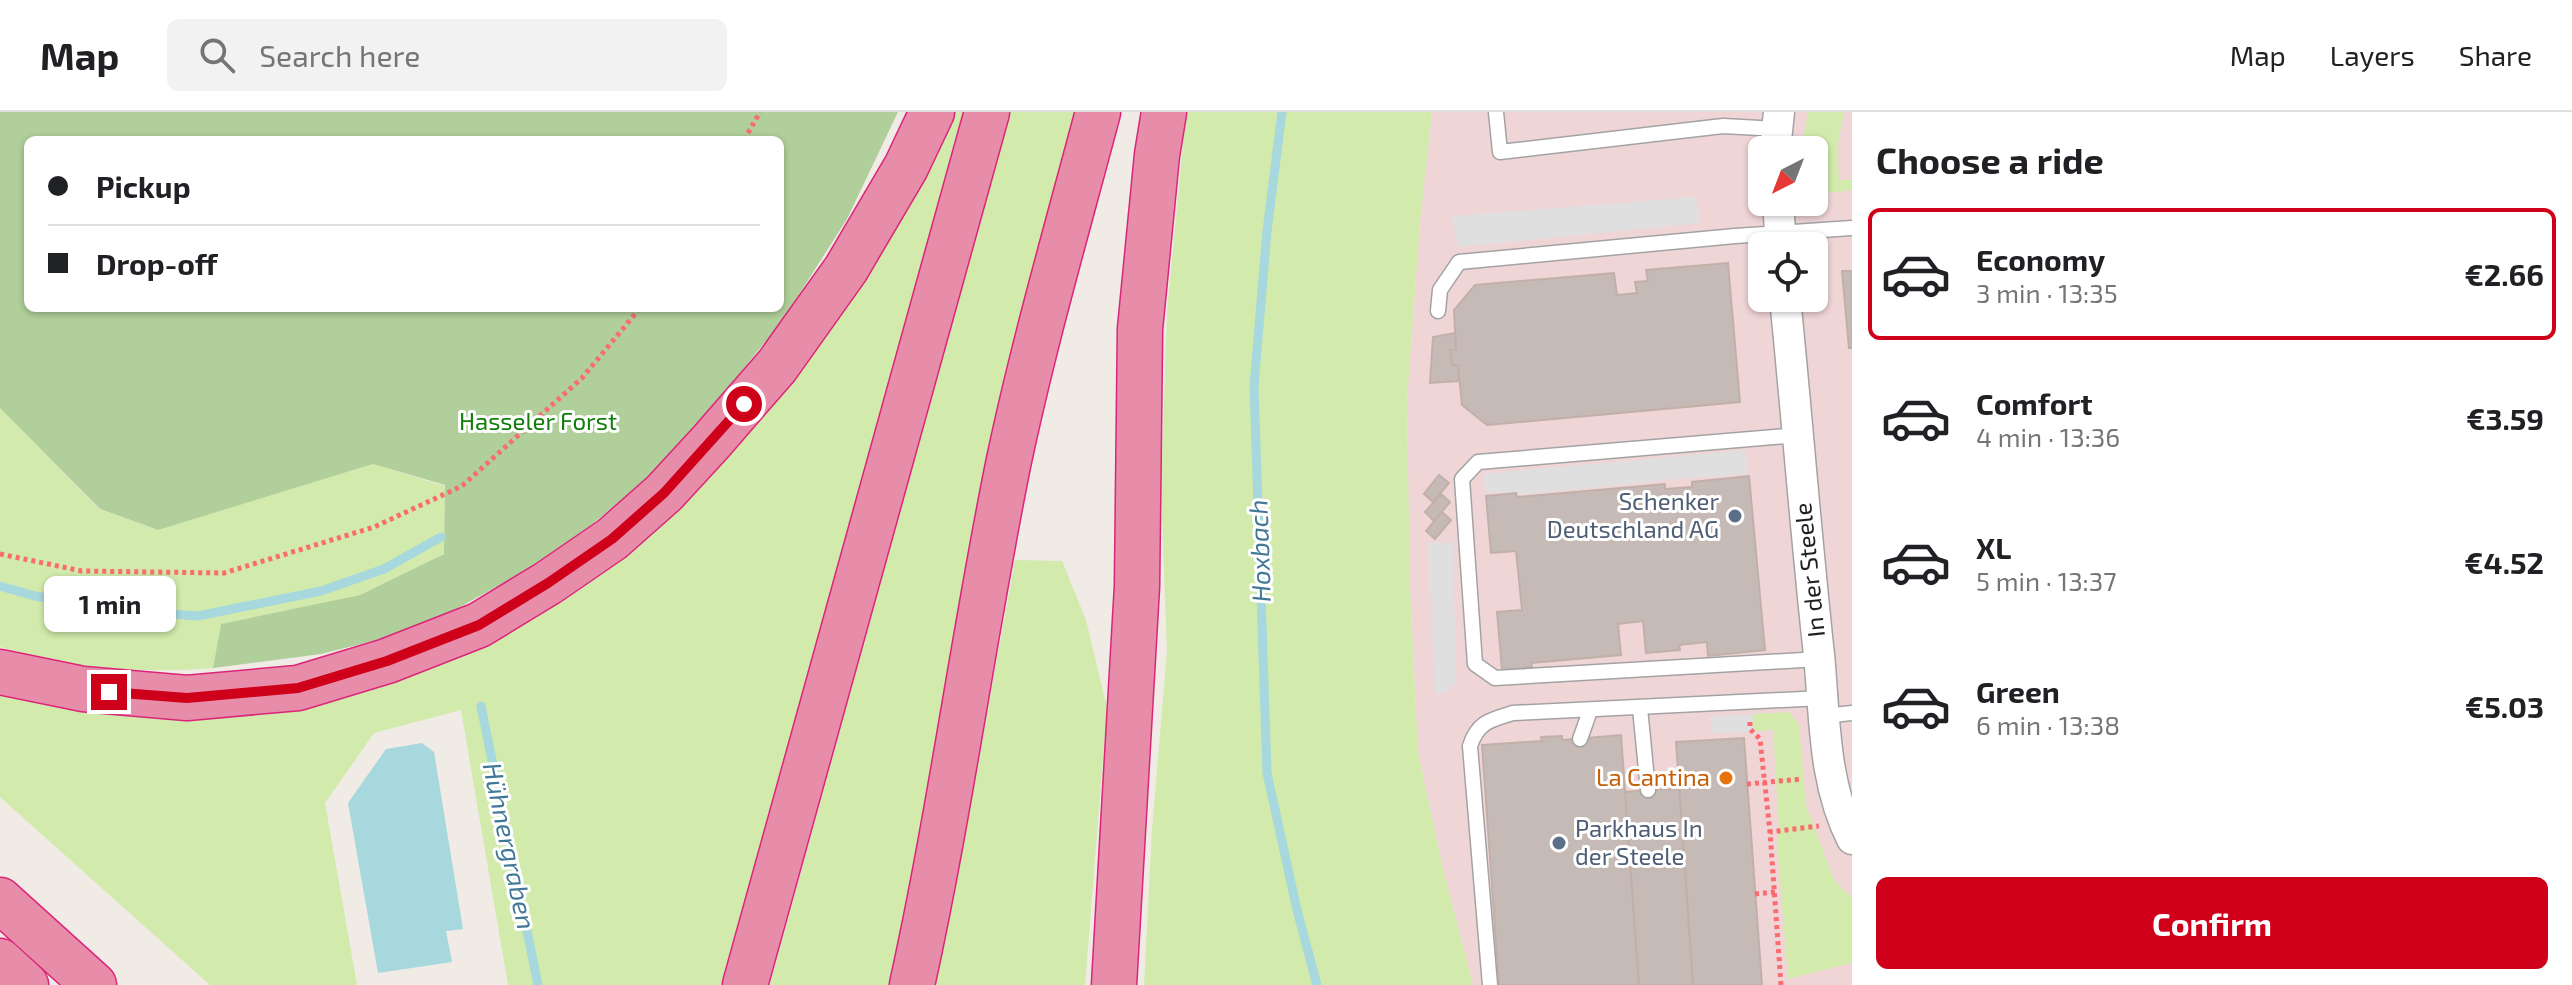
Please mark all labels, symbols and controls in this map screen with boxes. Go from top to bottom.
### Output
search box [167,19,727,91]
text: Map [40,32,119,78]
icon: search [195,33,239,77]
text: Search here [259,37,420,73]
text: Map [2230,38,2286,72]
text: Layers [2330,38,2415,72]
text: Share [2459,38,2532,72]
north arrow [1748,136,1828,216]
map controls [1748,136,1828,312]
text: Choose a ride [1876,138,2104,181]
text: Pickup [96,168,191,204]
button: locate [1748,232,1828,312]
icon: car [1880,238,1952,310]
text: Economy [1976,241,2105,277]
text: Drop-off [96,245,218,281]
text: €2.66 [2465,256,2544,292]
text: 3 min · 13:35 [1976,277,2118,308]
icon: car [1880,382,1952,454]
text: Comfort [1976,385,2093,421]
route start [726,386,762,422]
text: €3.59 [2466,400,2544,436]
park label: Hasseler Forst [459,406,617,435]
text: 4 min · 13:36 [1976,421,2120,452]
place label: Schenker Deutschland AG [1547,486,1719,543]
water label: Hoxbach [1241,499,1276,603]
street label: In der Steele [1787,502,1830,639]
marker: Schenker Deutschland AG [1726,507,1744,525]
icon: car [1880,526,1952,598]
text: XL [1976,529,2011,565]
text: €4.52 [2464,544,2544,580]
text: 5 min · 13:37 [1976,565,2117,596]
callout: 1 min [43,576,175,632]
text: 1 min [79,588,141,619]
icon: car [1880,670,1952,742]
text: Green [1976,673,2060,709]
route end [91,674,127,710]
text: €5.03 [2465,688,2544,724]
text: 6 min · 13:38 [1976,709,2120,740]
water label: Hühnergraben [478,759,543,932]
place label: La Cantina [1596,762,1710,791]
marker: La Cantina [1717,769,1735,787]
place label: Parkhaus In der Steele [1575,813,1703,870]
marker: Parkhaus In der Steele [1550,834,1568,852]
button: Confirm [1876,877,2548,969]

